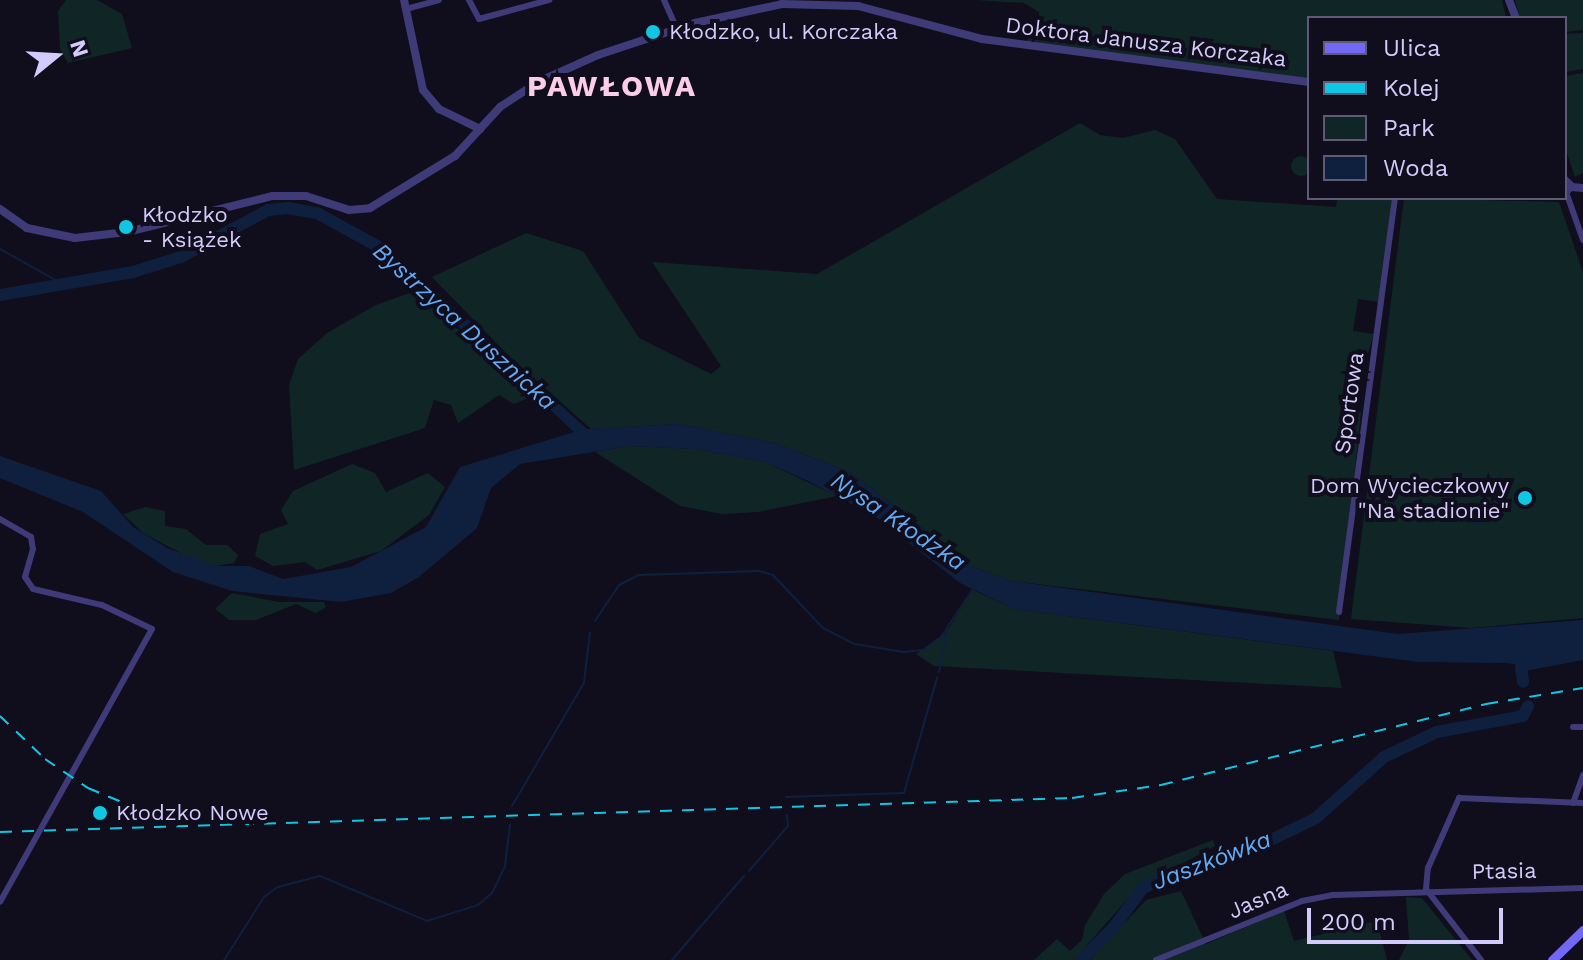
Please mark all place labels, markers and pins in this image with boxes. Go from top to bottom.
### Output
place label: Kłodzko, ul. Korczaka [669,19,898,45]
marker: Kłodzko, ul. Korczaka [644,23,662,41]
place label: Kłodzko - Książek [142,201,241,252]
marker: Kłodzko - Książek [117,218,135,236]
place label: Dom Wycieczkowy "Na stadionie" [1309,472,1509,524]
marker: Dom Wycieczkowy "Na stadionie" [1516,489,1534,507]
place label: Kłodzko Nowe [116,800,269,826]
marker: Kłodzko Nowe [91,804,109,822]

